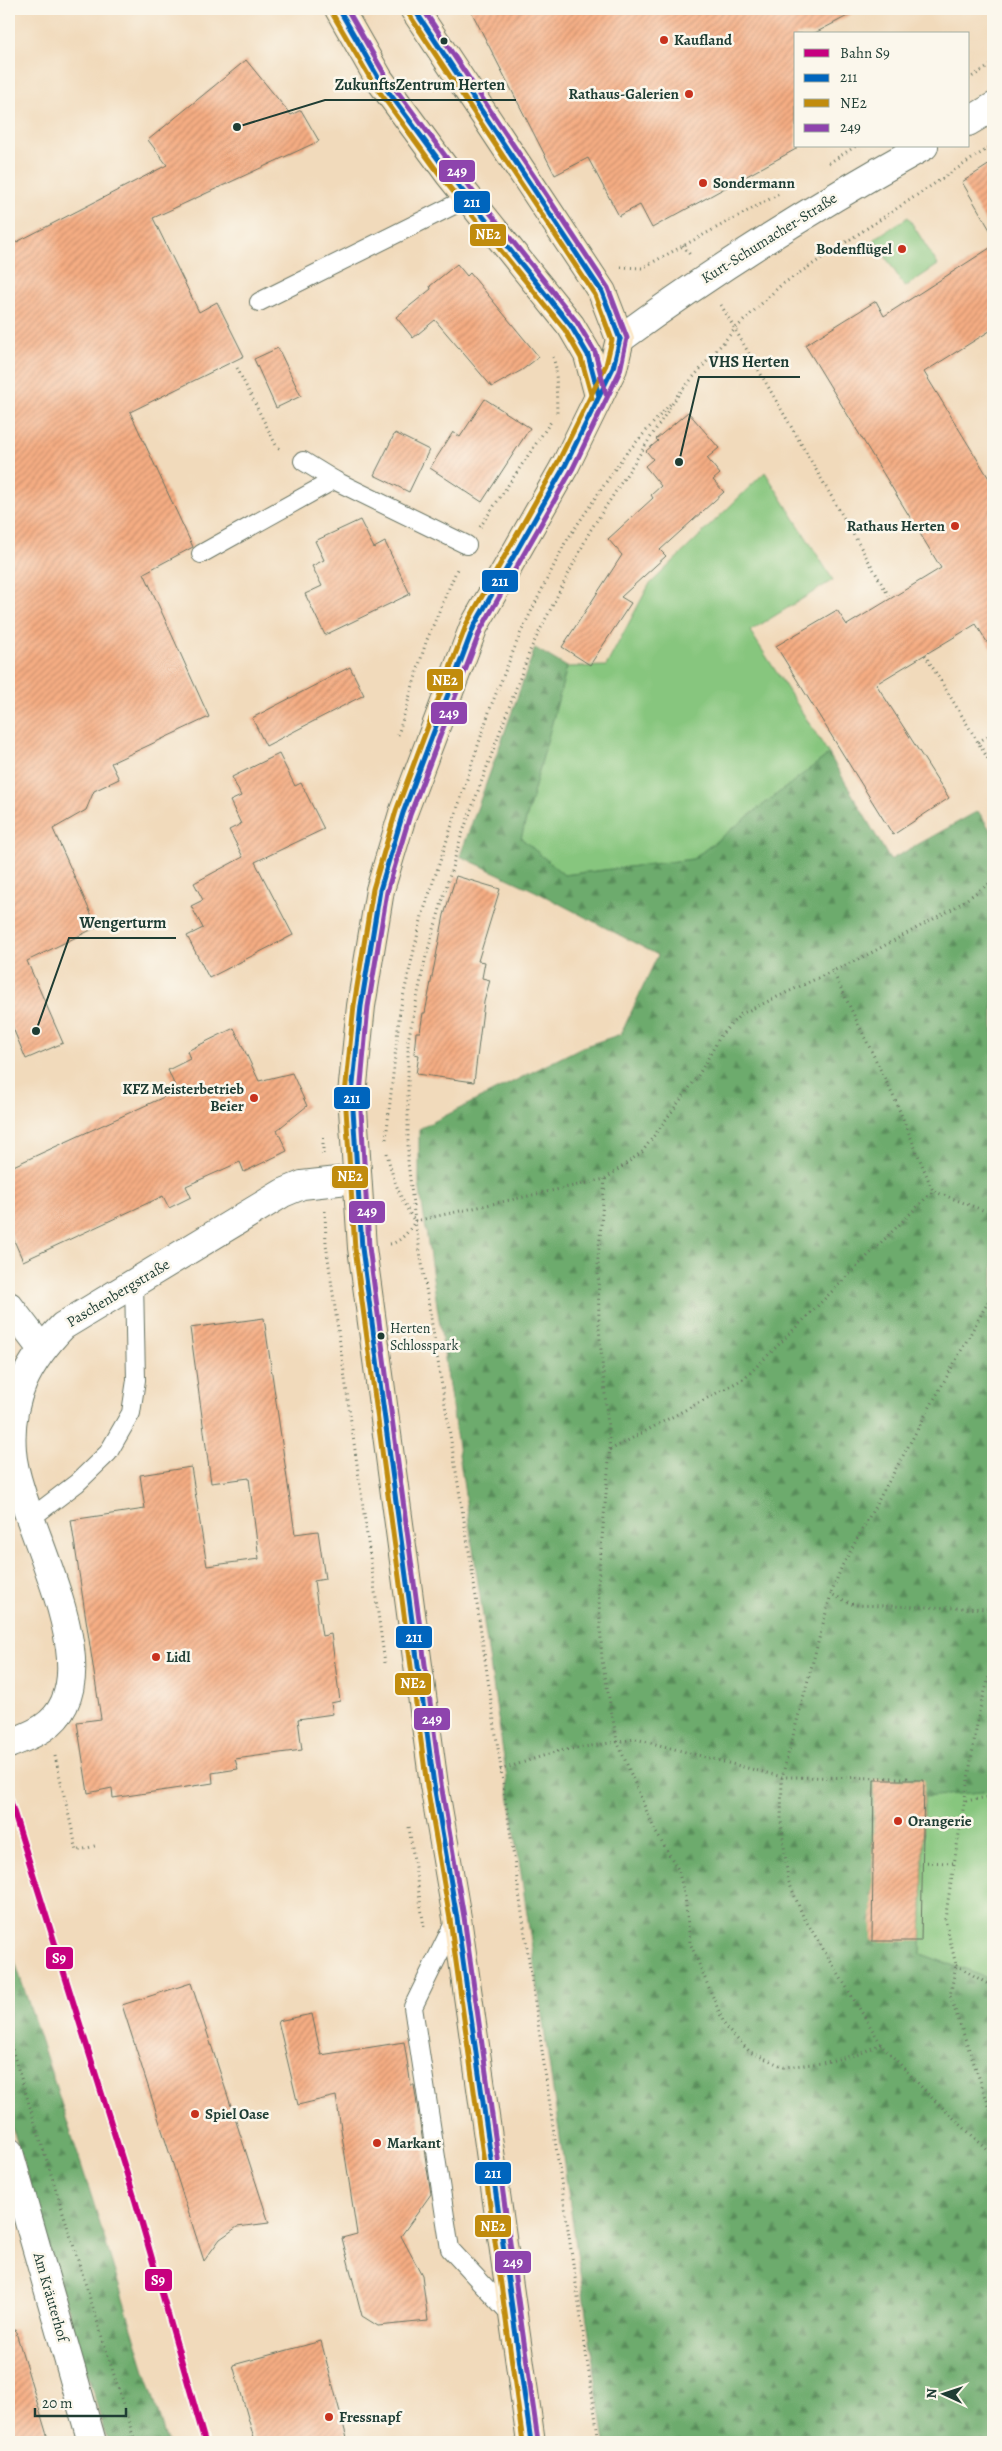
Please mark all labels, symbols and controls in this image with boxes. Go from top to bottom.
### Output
place label: Kaufland [674,30,733,50]
legend [794,32,970,148]
marker: Kaufland [658,34,670,46]
unlabelled marker [439,36,449,46]
text: Bahn S9 [840,43,890,63]
text: 211 [840,67,857,87]
callout: ZukunftsZentrum Herten [325,69,516,100]
text: ZukunftsZentrum Herten [335,74,505,96]
place label: Rathaus-Galerien [569,84,680,104]
marker: Rathaus-Galerien [683,88,695,100]
text: NE2 [840,93,867,113]
text: 249 [840,117,861,137]
line badge: 249 [438,159,476,183]
text: 249 [447,162,467,181]
place label: Sondermann [713,173,795,193]
marker: Sondermann [697,177,709,189]
street label: Kurt-Schumacher-Straße [697,188,841,288]
line badge: 211 [453,190,491,214]
text: 211 [464,193,480,212]
line badge: NE2 [469,223,507,247]
text: NE2 [475,225,501,244]
place label: Bodenflügel [816,239,892,259]
marker: Bodenflügel [896,243,908,255]
callout: VHS Herten [699,346,800,377]
text: VHS Herten [708,351,789,373]
place label: Rathaus Herten [847,516,946,536]
marker: Rathaus Herten [949,520,961,532]
line badge: 211 [481,569,519,593]
text: 211 [492,572,508,591]
line badge: NE2 [426,668,464,692]
text: NE2 [432,671,458,690]
line badge: 249 [430,701,468,725]
text: 249 [439,704,459,723]
callout: Wengerturm [69,907,176,938]
text: Wengerturm [79,912,167,934]
place label: KFZ Meisterbetrieb Beier [122,1079,244,1116]
line badge: 211 [333,1086,371,1110]
text: 211 [344,1089,360,1108]
marker: KFZ Meisterbetrieb Beier [248,1092,260,1104]
line badge: NE2 [331,1165,369,1189]
text: NE2 [337,1167,363,1186]
line badge: 249 [348,1200,386,1224]
text: 249 [357,1202,377,1221]
street label: Paschenbergstraße [63,1254,174,1332]
place label: Herten Schlosspark [390,1319,458,1355]
marker: Herten Schlosspark [376,1331,386,1341]
line badge: 211 [395,1625,433,1649]
text: 211 [406,1628,422,1647]
place label: Lidl [166,1647,190,1667]
marker: Lidl [150,1651,162,1663]
line badge: NE2 [394,1672,432,1696]
text: NE2 [400,1674,426,1693]
line badge: 249 [413,1707,451,1731]
text: 249 [422,1710,442,1729]
place label: Orangerie [908,1811,972,1831]
marker: Orangerie [892,1815,904,1827]
line badge: S9 [45,1946,74,1970]
text: S9 [52,1949,67,1968]
place label: Spiel Oase [205,2104,269,2124]
marker: Spiel Oase [189,2108,201,2120]
place label: Markant [387,2133,441,2153]
marker: Markant [371,2137,383,2149]
line badge: 211 [474,2161,512,2185]
text: 211 [485,2164,501,2183]
line badge: NE2 [474,2214,512,2238]
text: NE2 [480,2217,506,2236]
street label: Am Kräuterhof [28,2249,74,2346]
line badge: 249 [494,2250,532,2274]
text: 249 [503,2253,523,2272]
line badge: S9 [144,2268,173,2292]
text: S9 [151,2271,166,2290]
north arrow [920,2368,970,2418]
scale bar [35,2386,126,2418]
text: N [922,2388,941,2399]
text: 20 m [42,2393,73,2413]
place label: Fressnapf [339,2407,403,2427]
marker: Fressnapf [323,2411,335,2423]

